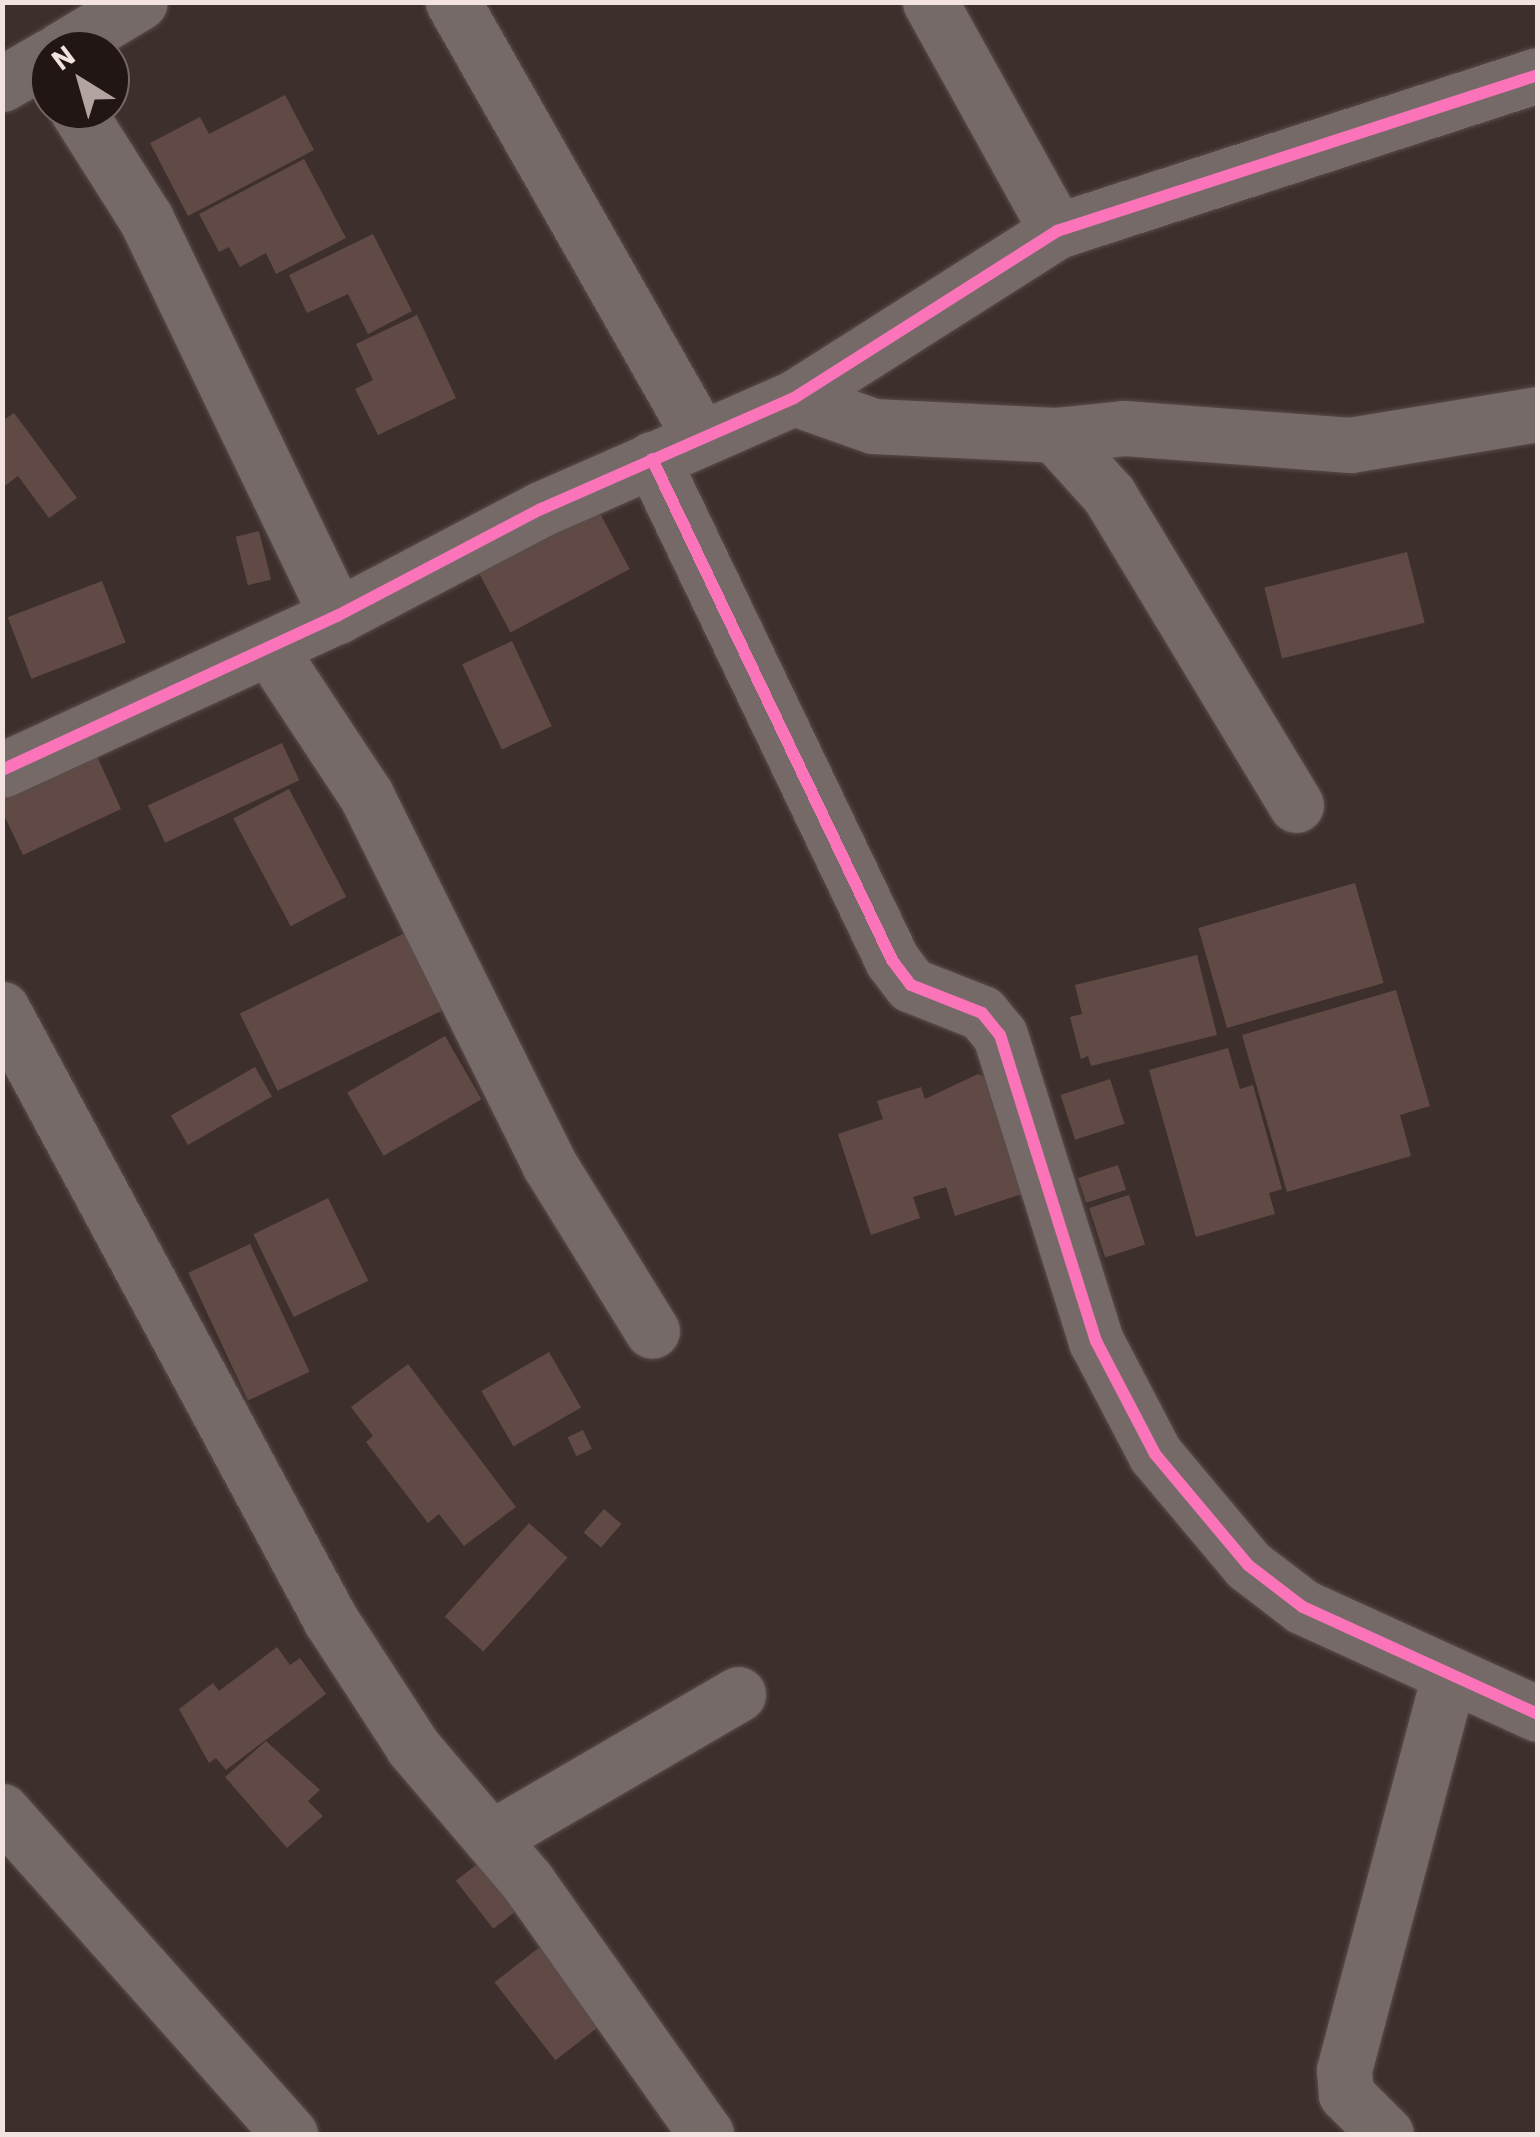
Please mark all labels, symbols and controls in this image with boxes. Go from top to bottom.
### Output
north arrow [30,30,130,130]
text: N [44,36,82,78]

